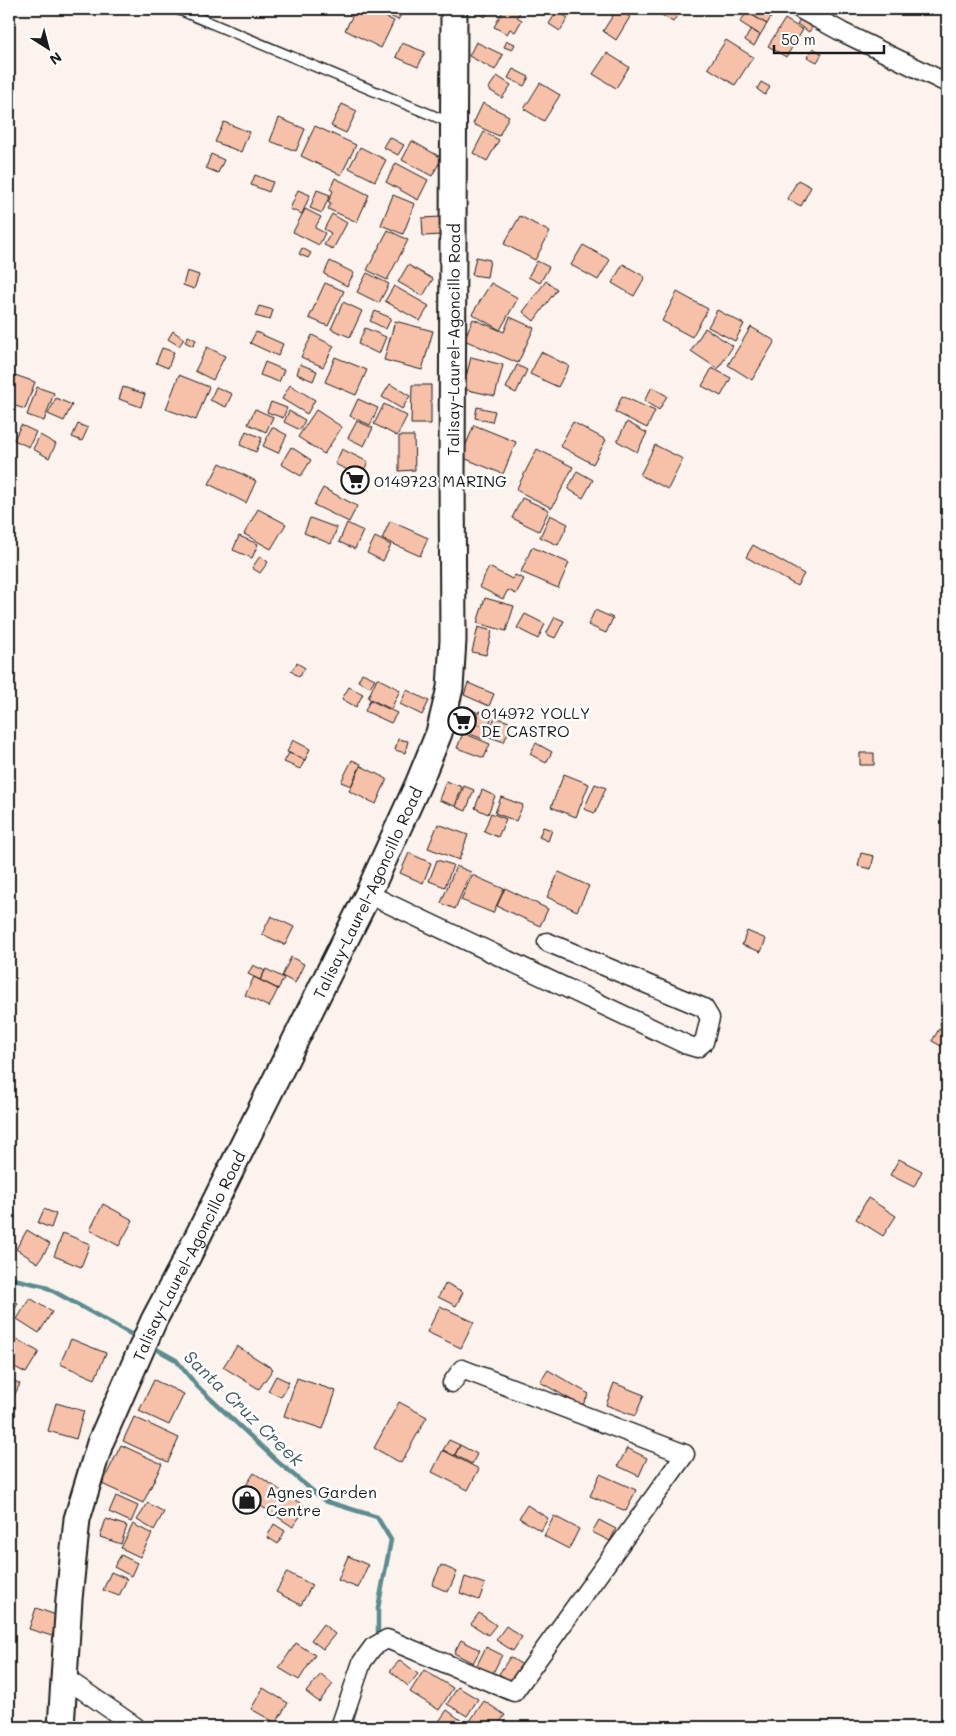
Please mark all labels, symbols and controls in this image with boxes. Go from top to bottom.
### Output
north arrow [22,22,72,72]
scale bar [774,22,884,54]
text: 50 m [781,29,816,49]
text: N [46,48,66,70]
street label: Talisay-Laurel-Agoncillo Road [442,223,464,456]
supermarket icon: 0149723 MARING [340,465,370,495]
place label: 0149723 MARING [374,470,507,491]
place label: 014972 YOLLY DE CASTRO [481,702,590,741]
supermarket icon: 014972 YOLLY DE CASTRO [447,706,477,736]
street label: Talisay-Laurel-Agoncillo Road [307,783,426,1002]
street label: Talisay-Laurel-Agoncillo Road [127,1147,249,1364]
water label: Santa Cruz Creek [179,1345,309,1472]
place label: Agnes Garden Centre [266,1481,377,1520]
shop icon: Agnes Garden Centre [232,1485,262,1515]

